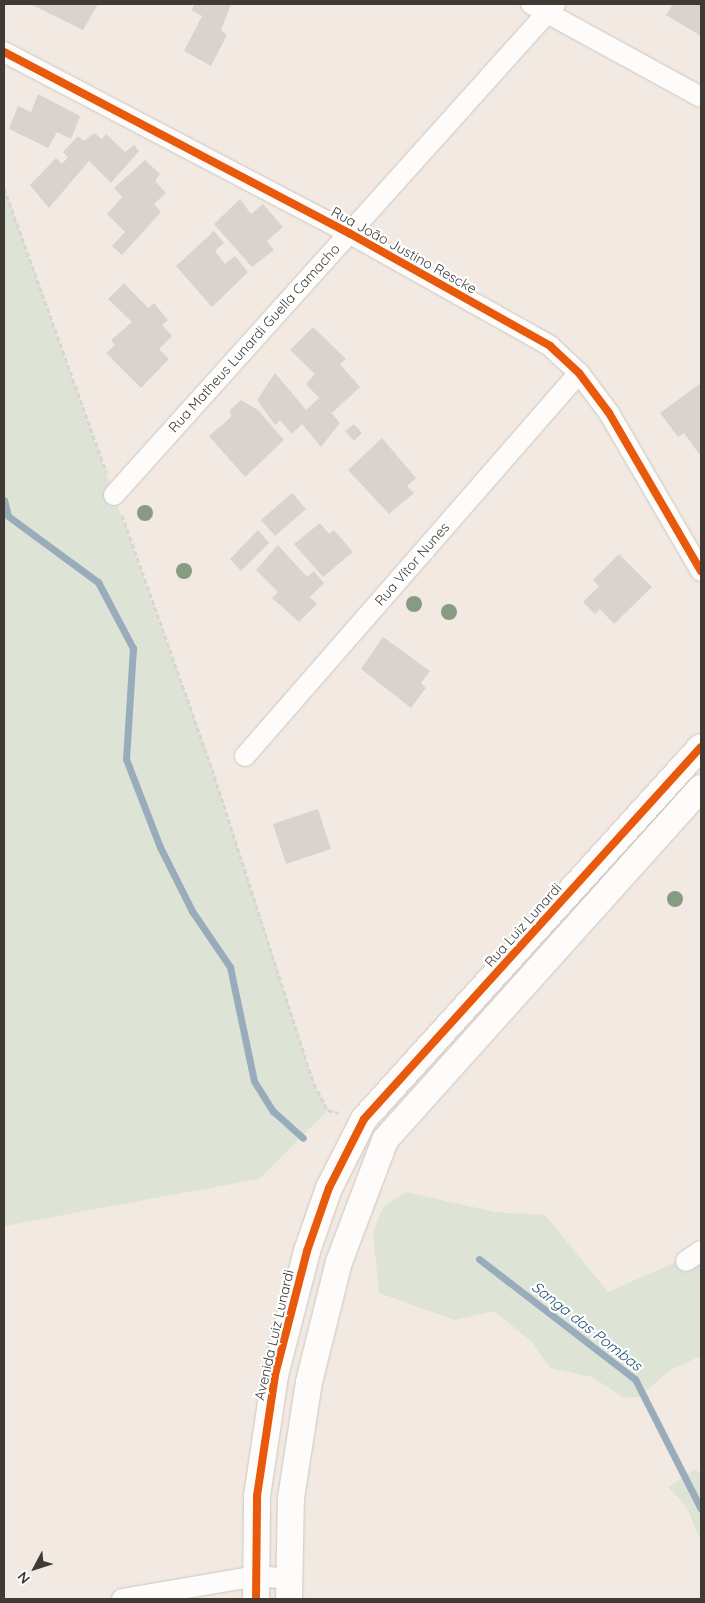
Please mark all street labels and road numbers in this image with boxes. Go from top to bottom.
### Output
street label: Rua João Justino Rescke [328,203,480,297]
street label: Rua Matheus Lunardi Guella Camacho [165,240,343,436]
street label: Rua Vítor Nunes [371,519,453,609]
street label: Rua Luiz Lunardi [481,880,565,970]
street label: Avenida Luiz Lunardi [251,1268,297,1402]

